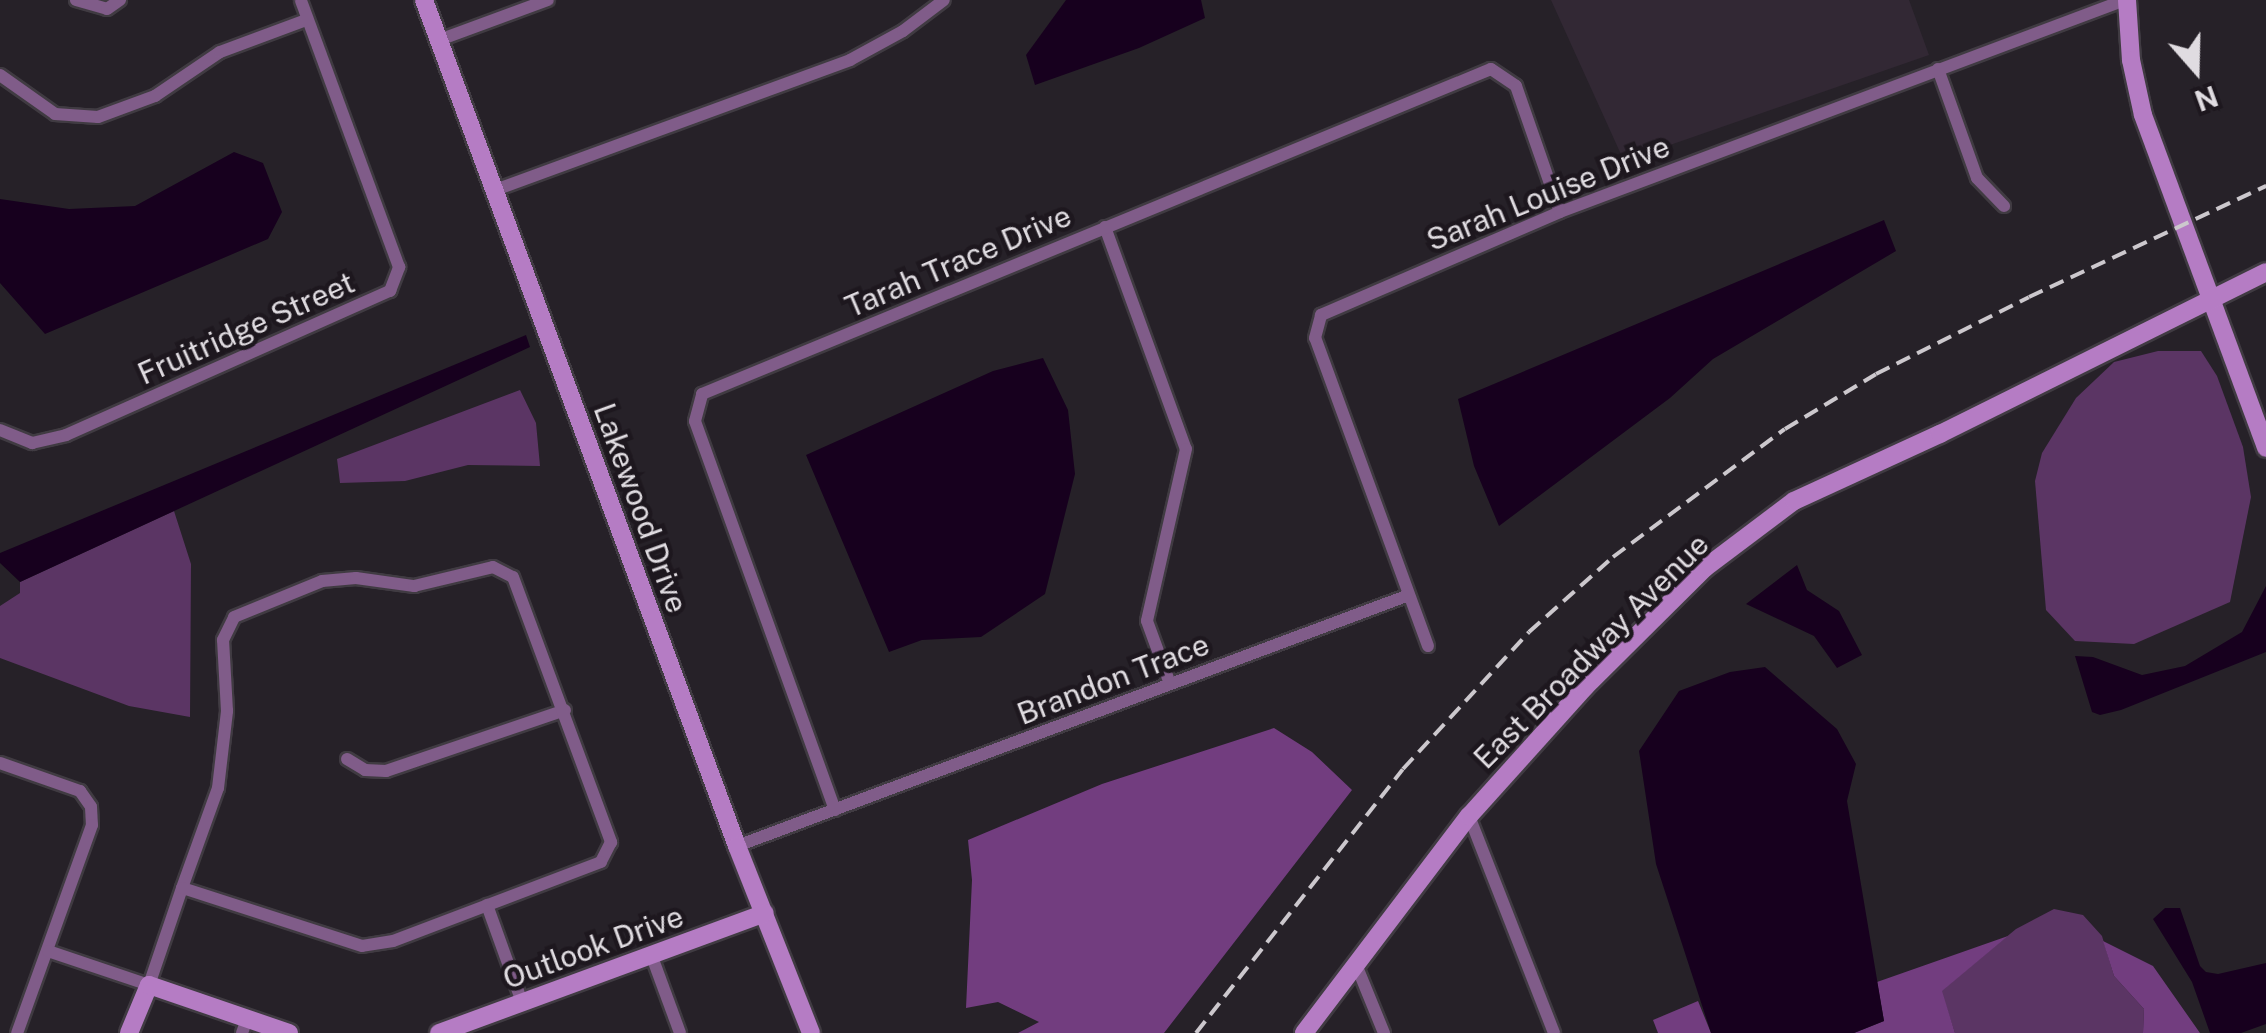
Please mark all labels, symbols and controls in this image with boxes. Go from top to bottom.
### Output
north arrow [2146,20,2246,120]
text: N [2190,79,2222,118]
street label: Sarah Louise Drive [1421,128,1675,258]
street label: Tarah Trace Drive [840,197,1076,325]
street label: Fruitridge Street [132,264,360,392]
street label: Lakewood Drive [586,398,696,618]
street label: East Broadway Avenue [1466,526,1716,776]
street label: Brandon Trace [1012,626,1214,732]
street label: Outlook Drive [498,898,688,996]

